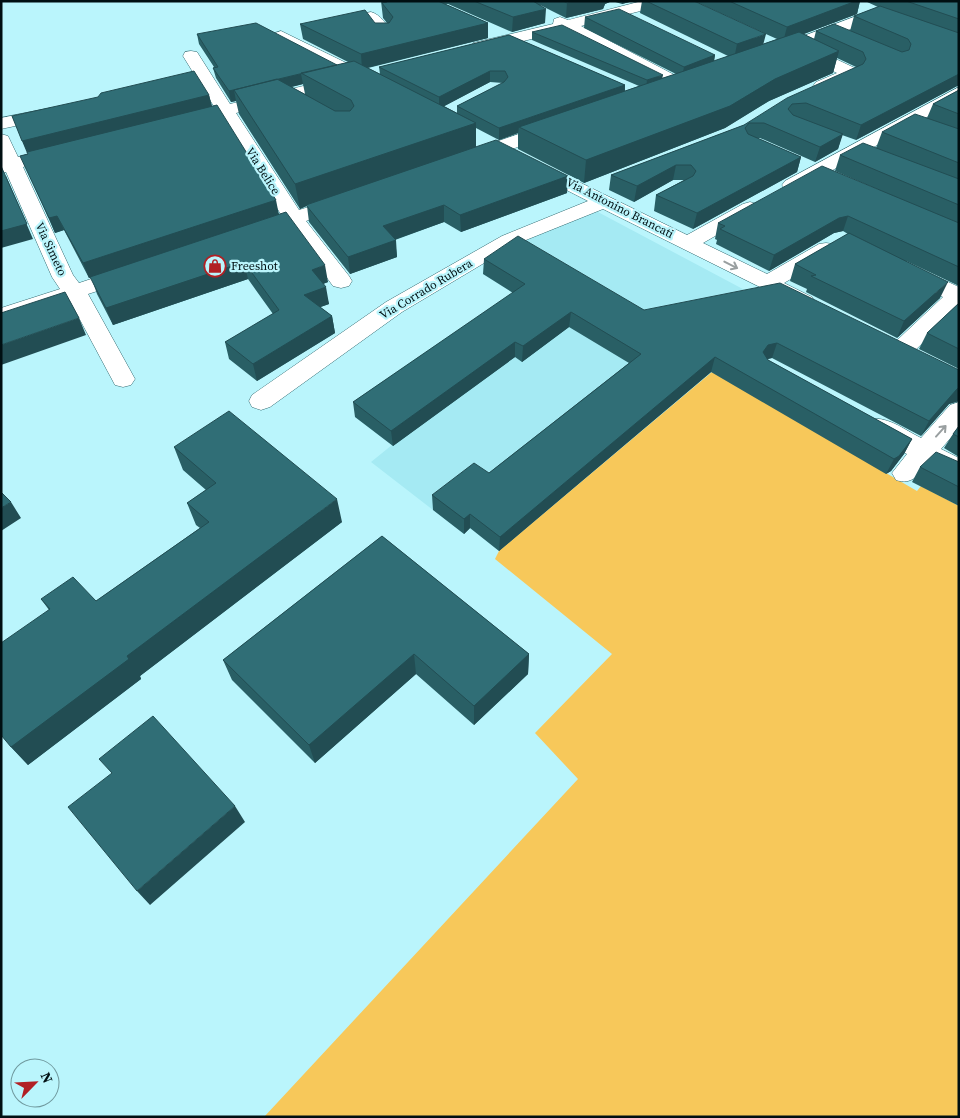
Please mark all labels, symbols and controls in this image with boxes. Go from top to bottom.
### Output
street label: Via Belice [242,144,284,198]
street label: Via Antonino Brancati [564,174,677,242]
street label: Via Simeto [32,220,71,279]
shop icon: Freeshot [203,254,227,278]
street label: Via Corrado Rubera [377,255,476,323]
place label: Freeshot [231,258,278,274]
one-way arrow [724,260,739,270]
one-way arrow [935,425,947,438]
north arrow [10,1058,60,1108]
text: N [36,1069,58,1086]

